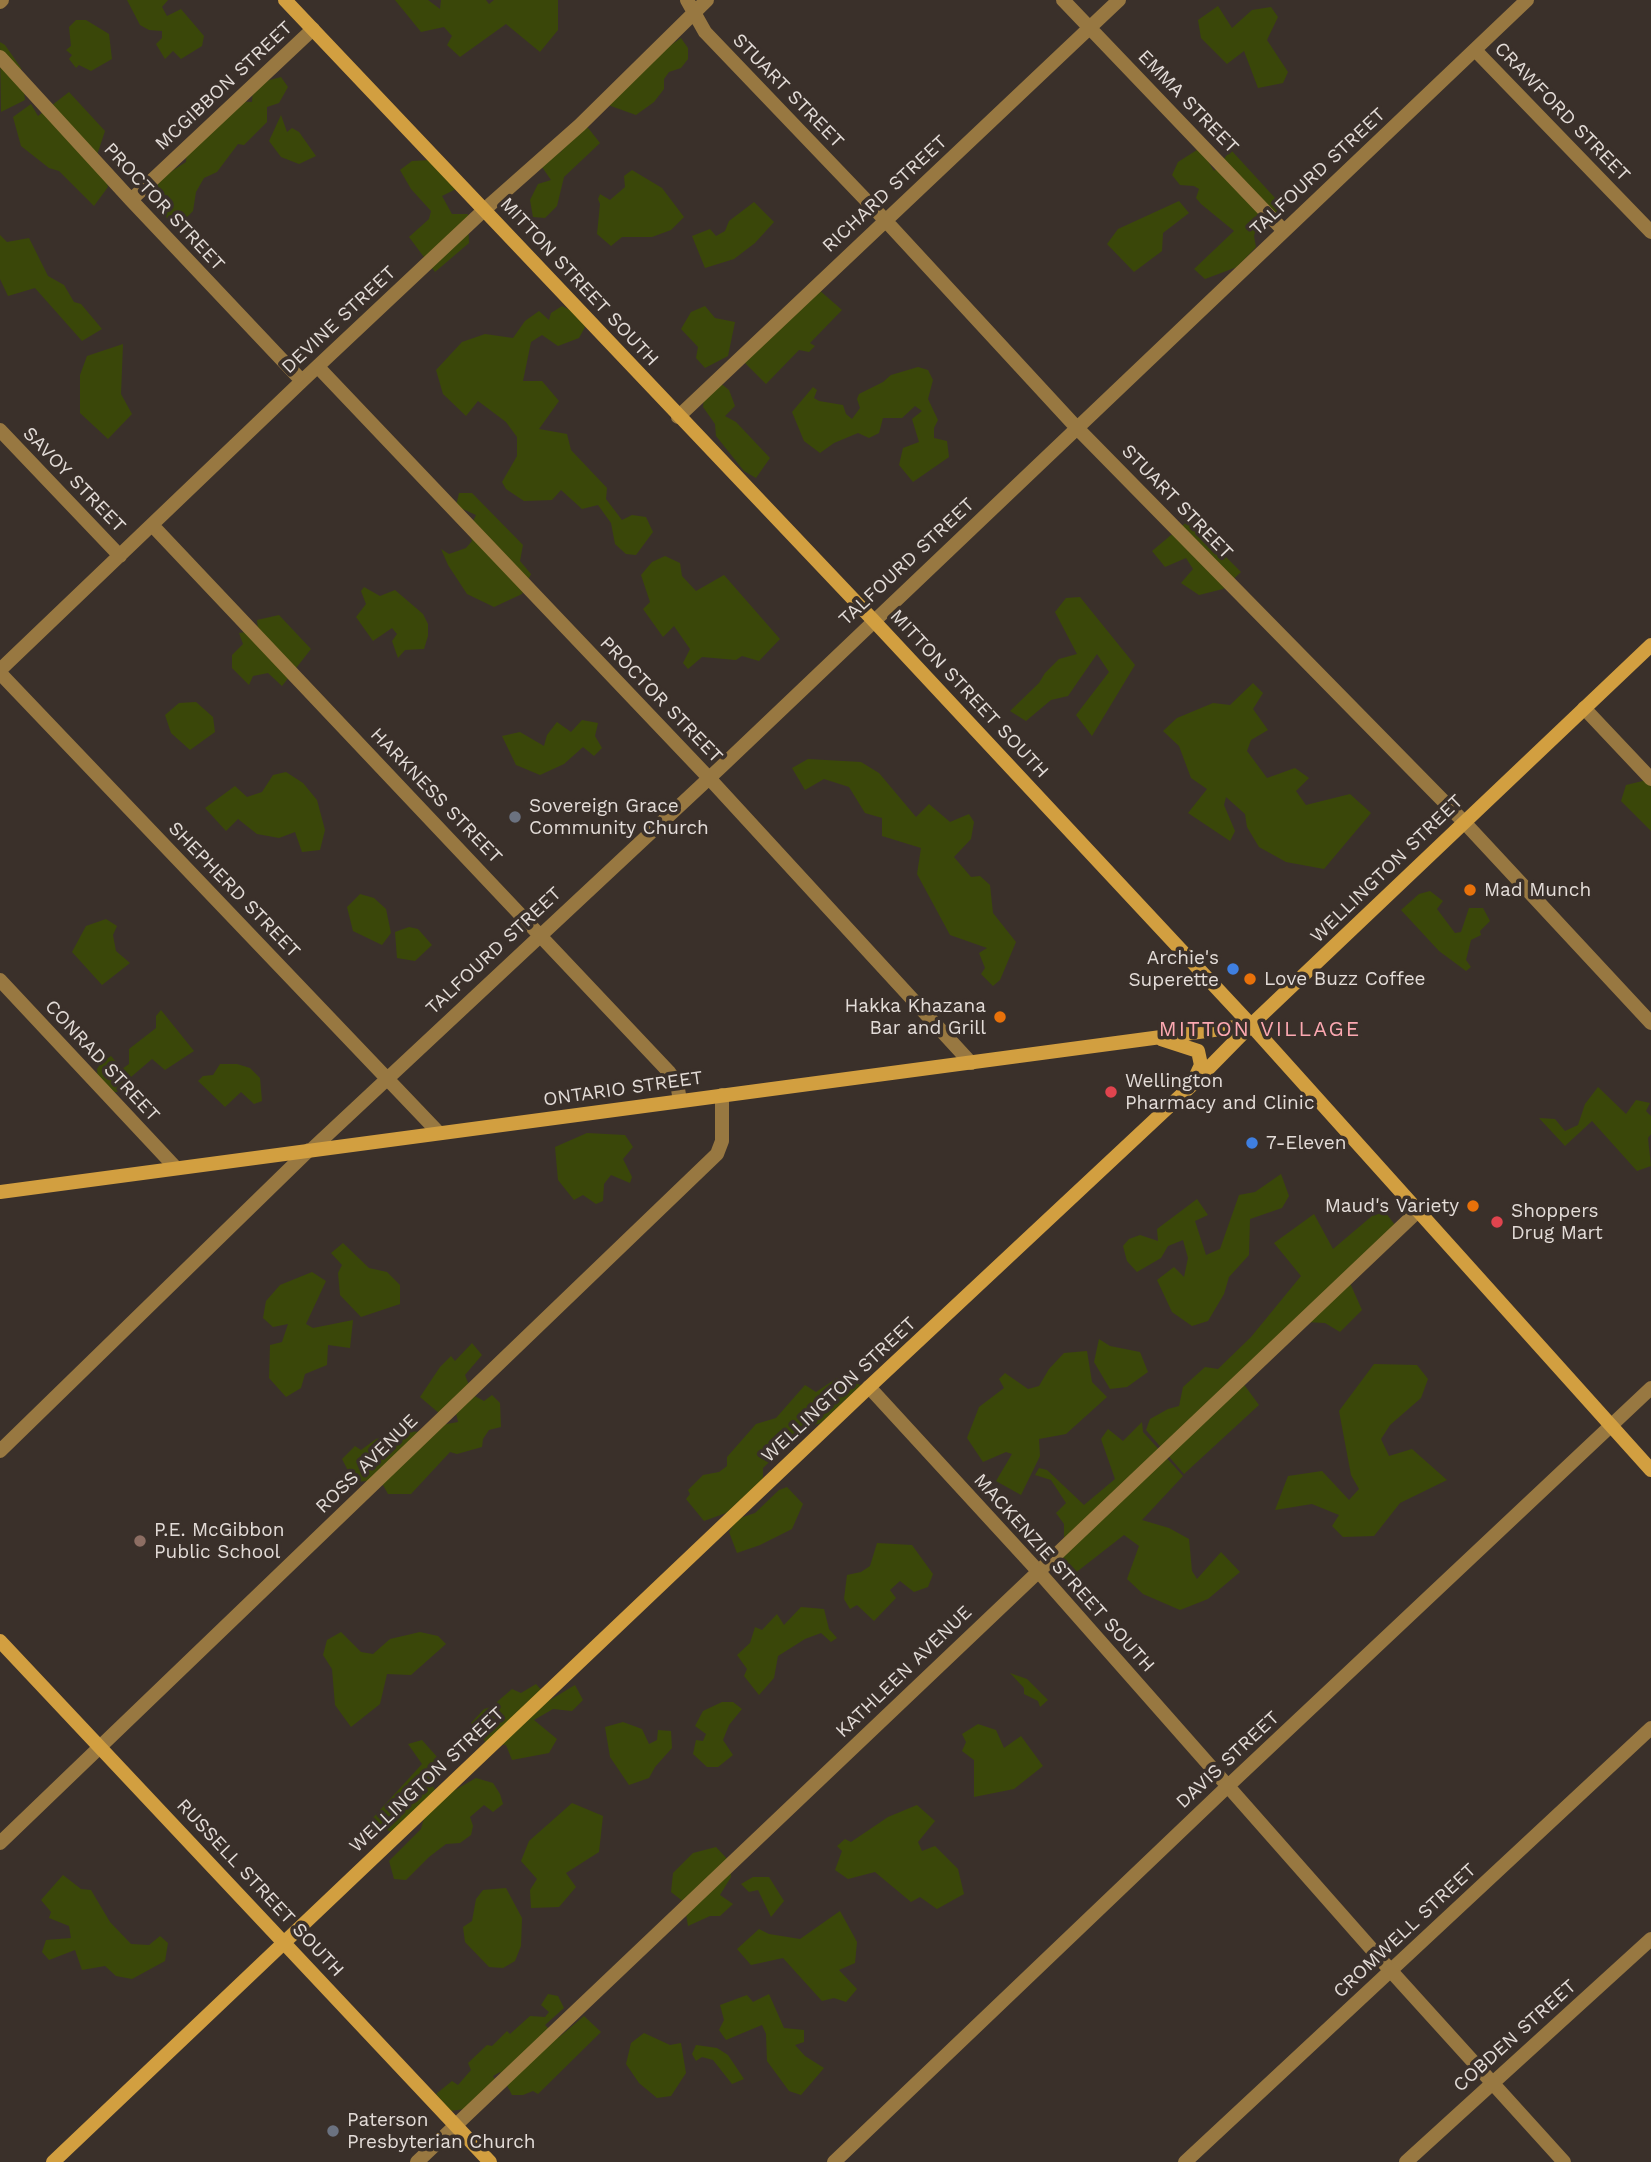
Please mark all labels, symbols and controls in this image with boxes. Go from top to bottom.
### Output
street label: MCGIBBON STREET [151,16,297,156]
street label: STUART STREET [728,29,848,153]
street label: CRAWFORD STREET [1489,37,1635,187]
street label: EMMA STREET [1133,46,1243,158]
street label: TALFOURD STREET [1246,103,1390,241]
street label: RICHARD STREET [818,130,952,258]
street label: PROCTOR STREET [99,138,229,276]
street label: MITTON STREET SOUTH [495,193,663,371]
street label: DEVINE STREET [277,261,401,379]
street label: SAVOY STREET [18,422,130,538]
street label: STUART STREET [1117,440,1237,564]
street label: TALFOURD STREET [835,493,979,631]
street label: MITTON STREET SOUTH [885,605,1053,783]
street label: PROCTOR STREET [595,632,727,768]
street label: HARKNESS STREET [365,723,507,869]
street label: WELLINGTON STREET [1306,790,1468,948]
place label: Sovereign Grace Community Church [529,795,709,839]
marker: Sovereign Grace Community Church [507,809,523,825]
street label: SHEPHERD STREET [163,817,305,963]
place label: Mad Munch [1484,879,1591,901]
street label: TALFOURD STREET [422,882,566,1020]
marker: Mad Munch [1462,882,1478,898]
place label: Archie's Superette [1129,947,1219,991]
marker: Archie's Superette [1225,961,1241,977]
place label: Love Buzz Coffee [1264,968,1426,990]
marker: Love Buzz Coffee [1242,971,1258,987]
street label: CONRAD STREET [40,995,164,1127]
place label: Hakka Khazana Bar and Grill [844,995,986,1039]
marker: Hakka Khazana Bar and Grill [992,1009,1008,1025]
district label: MITTON VILLAGE [1161,1017,1359,1043]
street label: ONTARIO STREET [542,1067,704,1111]
place label: Wellington Pharmacy and Clinic [1125,1070,1315,1114]
marker: Wellington Pharmacy and Clinic [1103,1084,1119,1100]
place label: 7-Eleven [1266,1132,1347,1154]
marker: 7-Eleven [1244,1135,1260,1151]
place label: Maud's Variety [1325,1195,1459,1217]
marker: Maud's Variety [1465,1198,1481,1214]
place label: Shoppers Drug Mart [1511,1200,1603,1244]
marker: Shoppers Drug Mart [1489,1214,1505,1230]
street label: WELLINGTON STREET [757,1312,921,1468]
street label: ROSS AVENUE [311,1410,423,1518]
street label: MACKENZIE STREET SOUTH [969,1469,1159,1677]
place label: P.E. McGibbon Public School [154,1519,284,1563]
marker: P.E. McGibbon Public School [132,1533,148,1549]
street label: KATHLEEN AVENUE [831,1601,977,1743]
street label: WELLINGTON STREET [345,1702,509,1858]
street label: DAVIS STREET [1172,1706,1284,1814]
street label: RUSSELL STREET SOUTH [172,1794,348,1982]
street label: CROMWELL STREET [1329,1859,1481,2003]
street label: COBDEN STREET [1449,1975,1581,2097]
place label: Paterson Presbyterian Church [347,2109,536,2153]
marker: Paterson Presbyterian Church [325,2123,341,2139]

